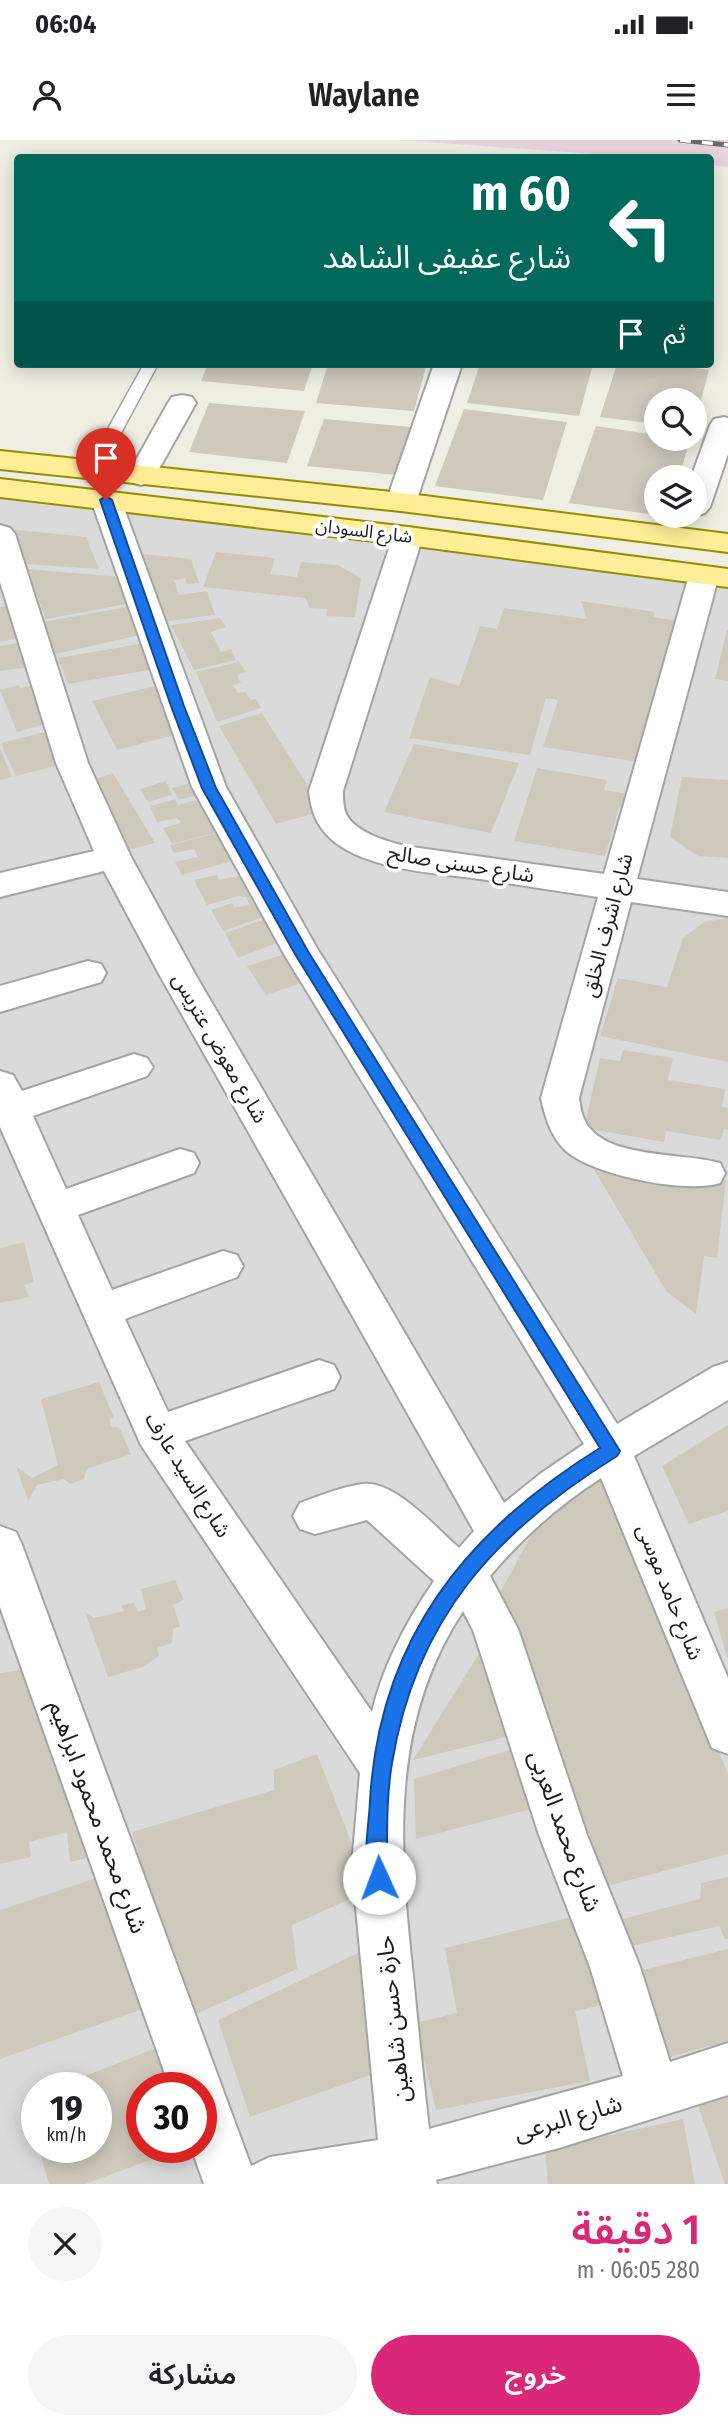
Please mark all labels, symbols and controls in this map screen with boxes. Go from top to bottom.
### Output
text: 06:04 [35,9,96,40]
icon: person [28,76,66,114]
text: Waylane [308,76,420,114]
icon: menu [662,76,700,114]
text: 60 m [471,164,571,223]
icon: left [595,182,686,273]
text: شارع عفيفى الشاهد [322,238,571,276]
icon: arrive [612,315,650,353]
text: ثم [664,319,686,350]
map controls [644,388,707,528]
button: search [644,388,707,451]
pin [76,428,136,500]
icon: arrive [87,439,125,477]
button: layers [644,465,707,528]
street label: شارع السودان [314,514,414,551]
street label: شارع حسنى صالح [386,840,536,890]
street label: شارع اشرف الخلق [575,850,641,1000]
street label: شارع معوض عتريس [165,968,274,1129]
street label: شارع السيد عارف [138,1408,237,1543]
street label: شارع حامد موسى [629,1520,709,1665]
street label: شارع محمد محمود ابراهيم [40,1697,153,1938]
street label: شارع محمد العربى [520,1746,607,1917]
position arrow [342,1841,416,1915]
street label: حارة حسن شاهين [370,1934,416,2104]
speed limit sign: 30 [126,2072,217,2163]
text: 19 [50,2087,83,2129]
street label: شارع البرعى [511,2089,626,2150]
text: km/h [46,2124,87,2146]
text: 1 دقيقة [572,2205,700,2255]
button: close [28,2207,102,2281]
text: 280 m · 06:05 [577,2256,700,2284]
button: مشاركة [28,2335,357,2415]
button: خروج [371,2335,700,2415]

